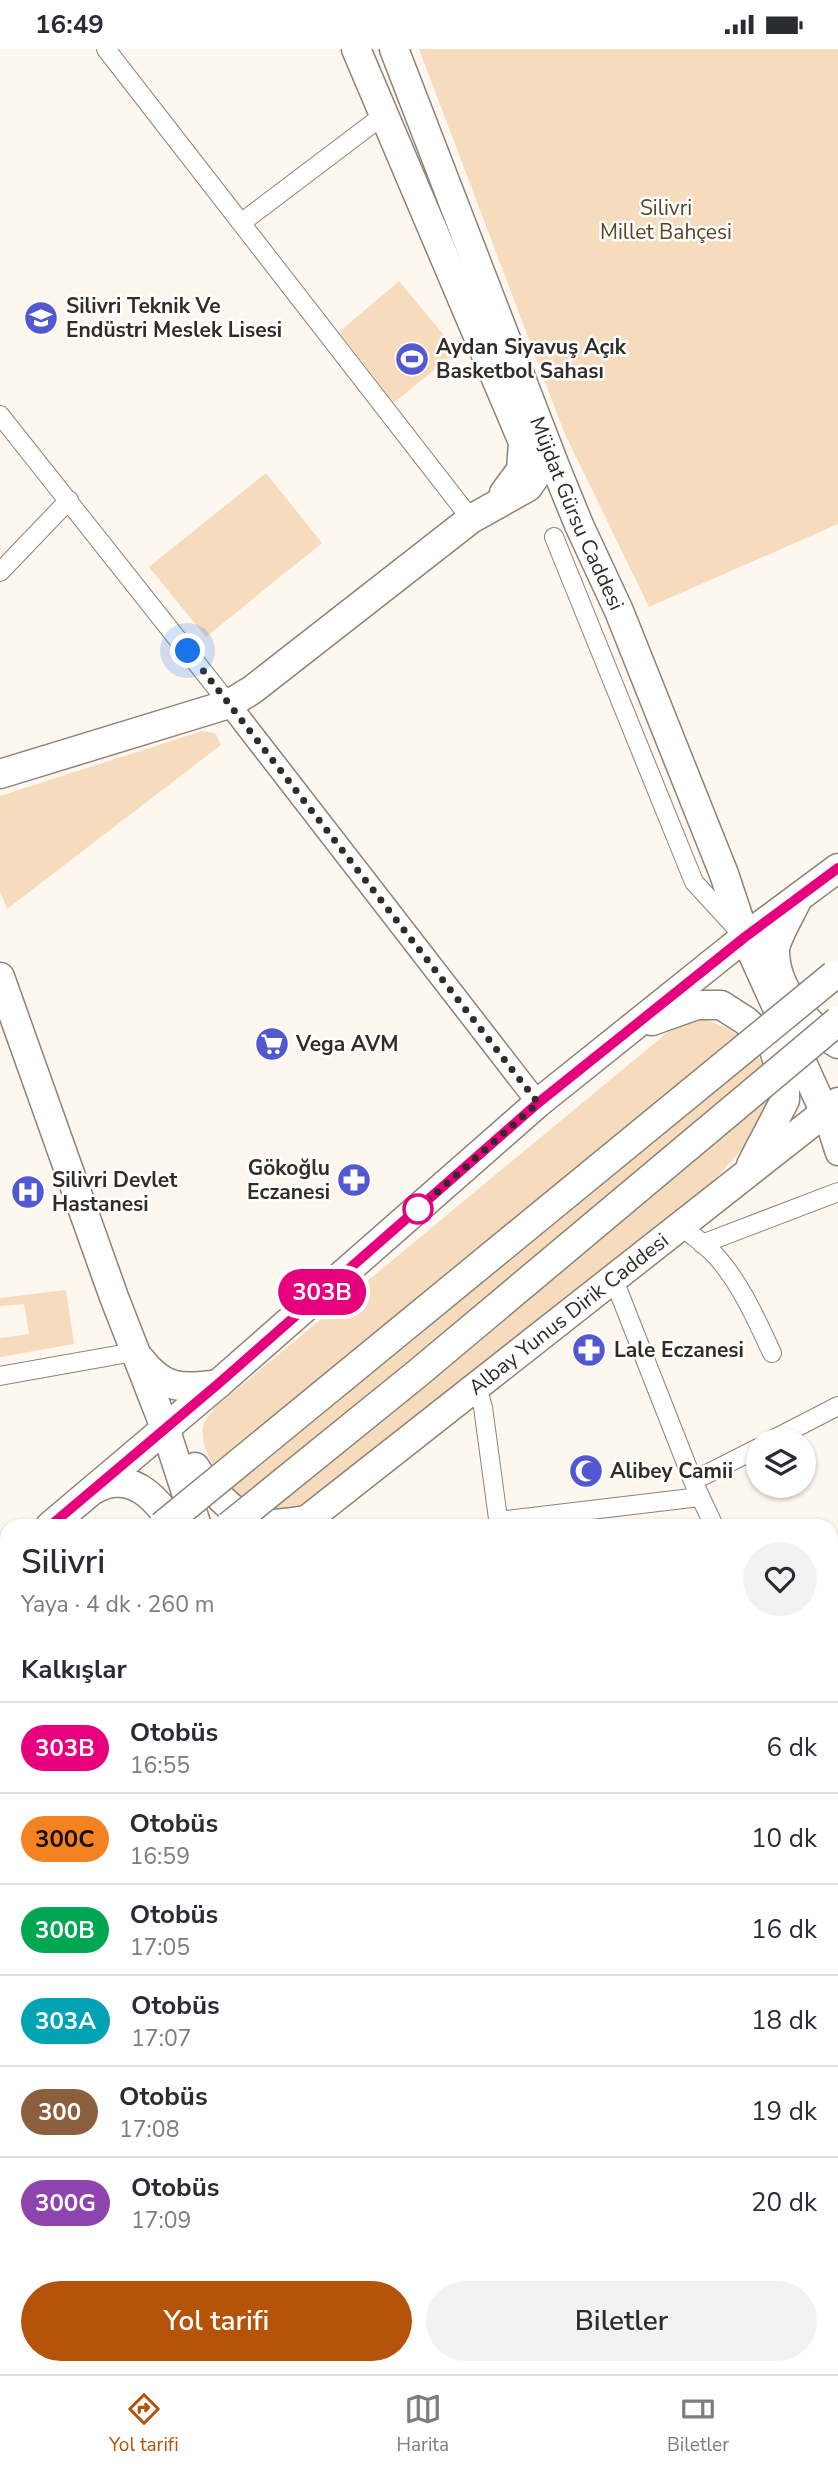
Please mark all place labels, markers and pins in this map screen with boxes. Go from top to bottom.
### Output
place label: Silivri Teknik Ve Endüstri Meslek Lisesi [66,292,282,344]
school or university icon: Silivri Teknik Ve Endüstri Meslek Lisesi [22,299,60,337]
place label: Aydan Siyavuş Açık Basketbol Sahası [436,333,627,385]
sports icon: Aydan Siyavuş Açık Basketbol Sahası [393,340,431,378]
supermarket icon: Vega AVM [253,1025,291,1063]
place label: Vega AVM [295,1030,398,1058]
place label: Gökoğlu Eczanesi [247,1154,330,1206]
pharmacy icon: Gökoğlu Eczanesi [335,1161,373,1199]
place label: Silivri Devlet Hastanesi [52,1166,178,1218]
hospital icon: Silivri Devlet Hastanesi [9,1173,47,1211]
unlabelled marker [403,1194,433,1224]
pharmacy icon: Lale Eczanesi [570,1331,608,1369]
place label: Lale Eczanesi [614,1336,744,1364]
mosque icon: Alibey Camii [567,1452,605,1490]
place label: Alibey Camii [610,1457,733,1485]

